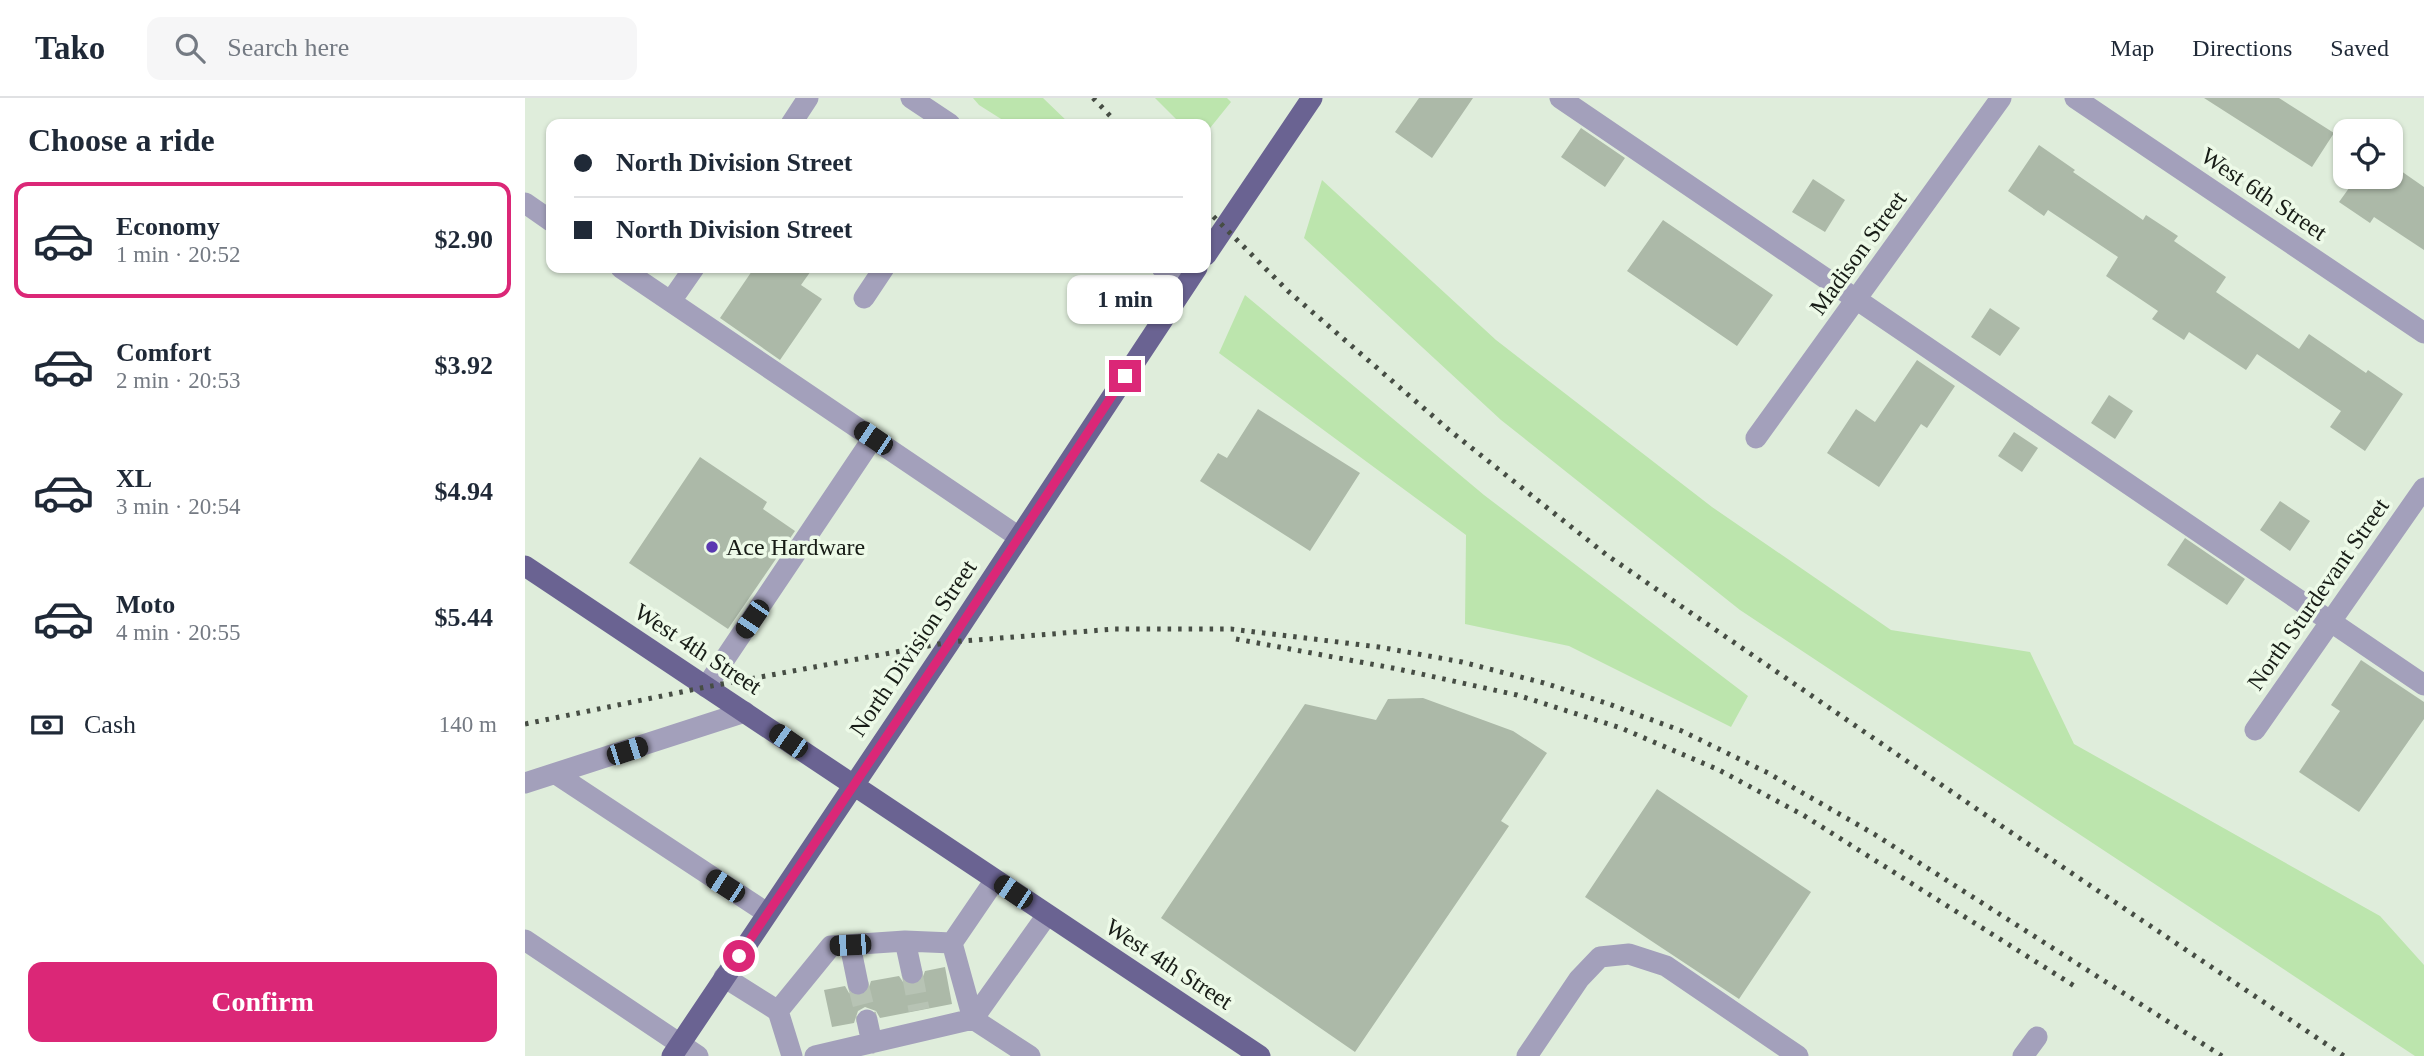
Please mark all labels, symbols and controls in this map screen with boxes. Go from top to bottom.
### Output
search box [147,17,637,80]
icon: search [171,29,209,67]
text: Tako [35,30,105,66]
text: Search here [227,33,349,62]
text: Map [2110,35,2154,61]
text: Directions [2192,35,2292,61]
text: Saved [2330,35,2389,61]
map controls [2333,119,2403,189]
button: locate [2333,119,2403,189]
text: Choose a ride [28,122,215,158]
street label: West 6th Street [2196,142,2332,246]
text: North Division Street [616,148,852,177]
street label: Madison Street [1805,186,1912,320]
icon: car [32,209,95,272]
text: Economy [116,212,220,241]
text: North Division Street [616,215,852,244]
text: $2.90 [435,225,493,254]
text: 1 min · 20:52 [116,242,241,267]
callout: 1 min [1067,274,1183,324]
text: 1 min [1097,287,1153,312]
icon: car [32,335,95,398]
text: Comfort [116,338,211,367]
text: $3.92 [435,351,493,380]
route end [1109,360,1141,392]
text: 2 min · 20:53 [116,368,241,393]
car [850,418,897,458]
icon: car [32,461,95,524]
text: XL [116,464,152,493]
text: $4.94 [435,477,493,506]
street label: North Sturdevant Street [2242,493,2394,695]
text: 3 min · 20:54 [116,494,241,519]
place label: Ace Hardware [726,534,865,560]
marker: Ace Hardware [704,539,720,555]
street label: North Division Street [844,555,982,741]
icon: car [32,587,95,650]
text: Moto [116,590,175,619]
car [732,596,773,642]
street label: West 4th Street [630,598,767,700]
text: $5.44 [435,603,493,632]
text: 4 min · 20:55 [116,620,241,645]
icon: cash [28,706,66,744]
text: Cash [84,710,136,739]
text: 140 m [439,712,497,737]
car [765,720,812,762]
car [604,735,651,767]
car [702,866,749,906]
car [990,872,1037,912]
street label: West 4th Street [1101,913,1238,1015]
car [829,933,872,957]
route start [723,940,755,972]
button: Confirm [28,962,497,1042]

